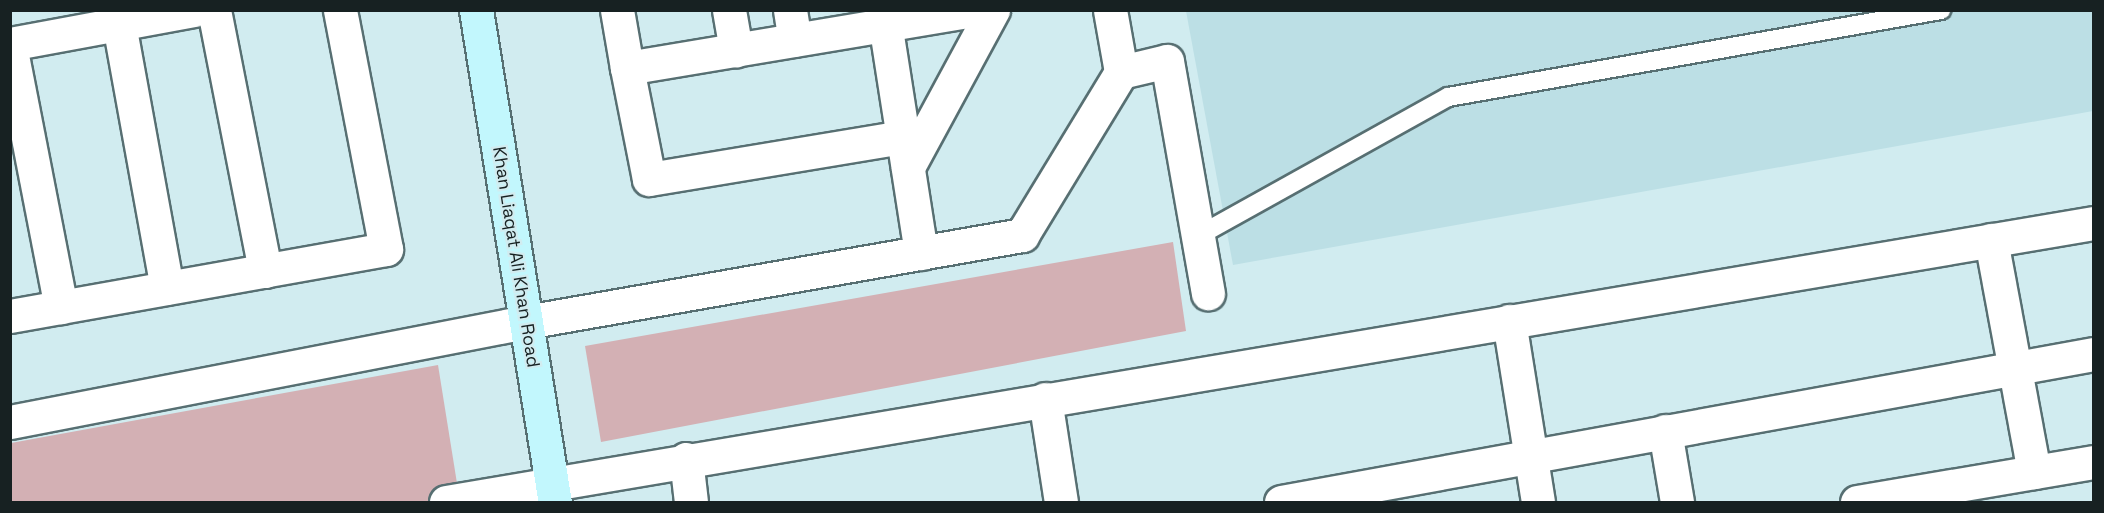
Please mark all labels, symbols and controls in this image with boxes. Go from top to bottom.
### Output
street label: Khan Liaqat Ali Khan Road [488,145,544,369]

